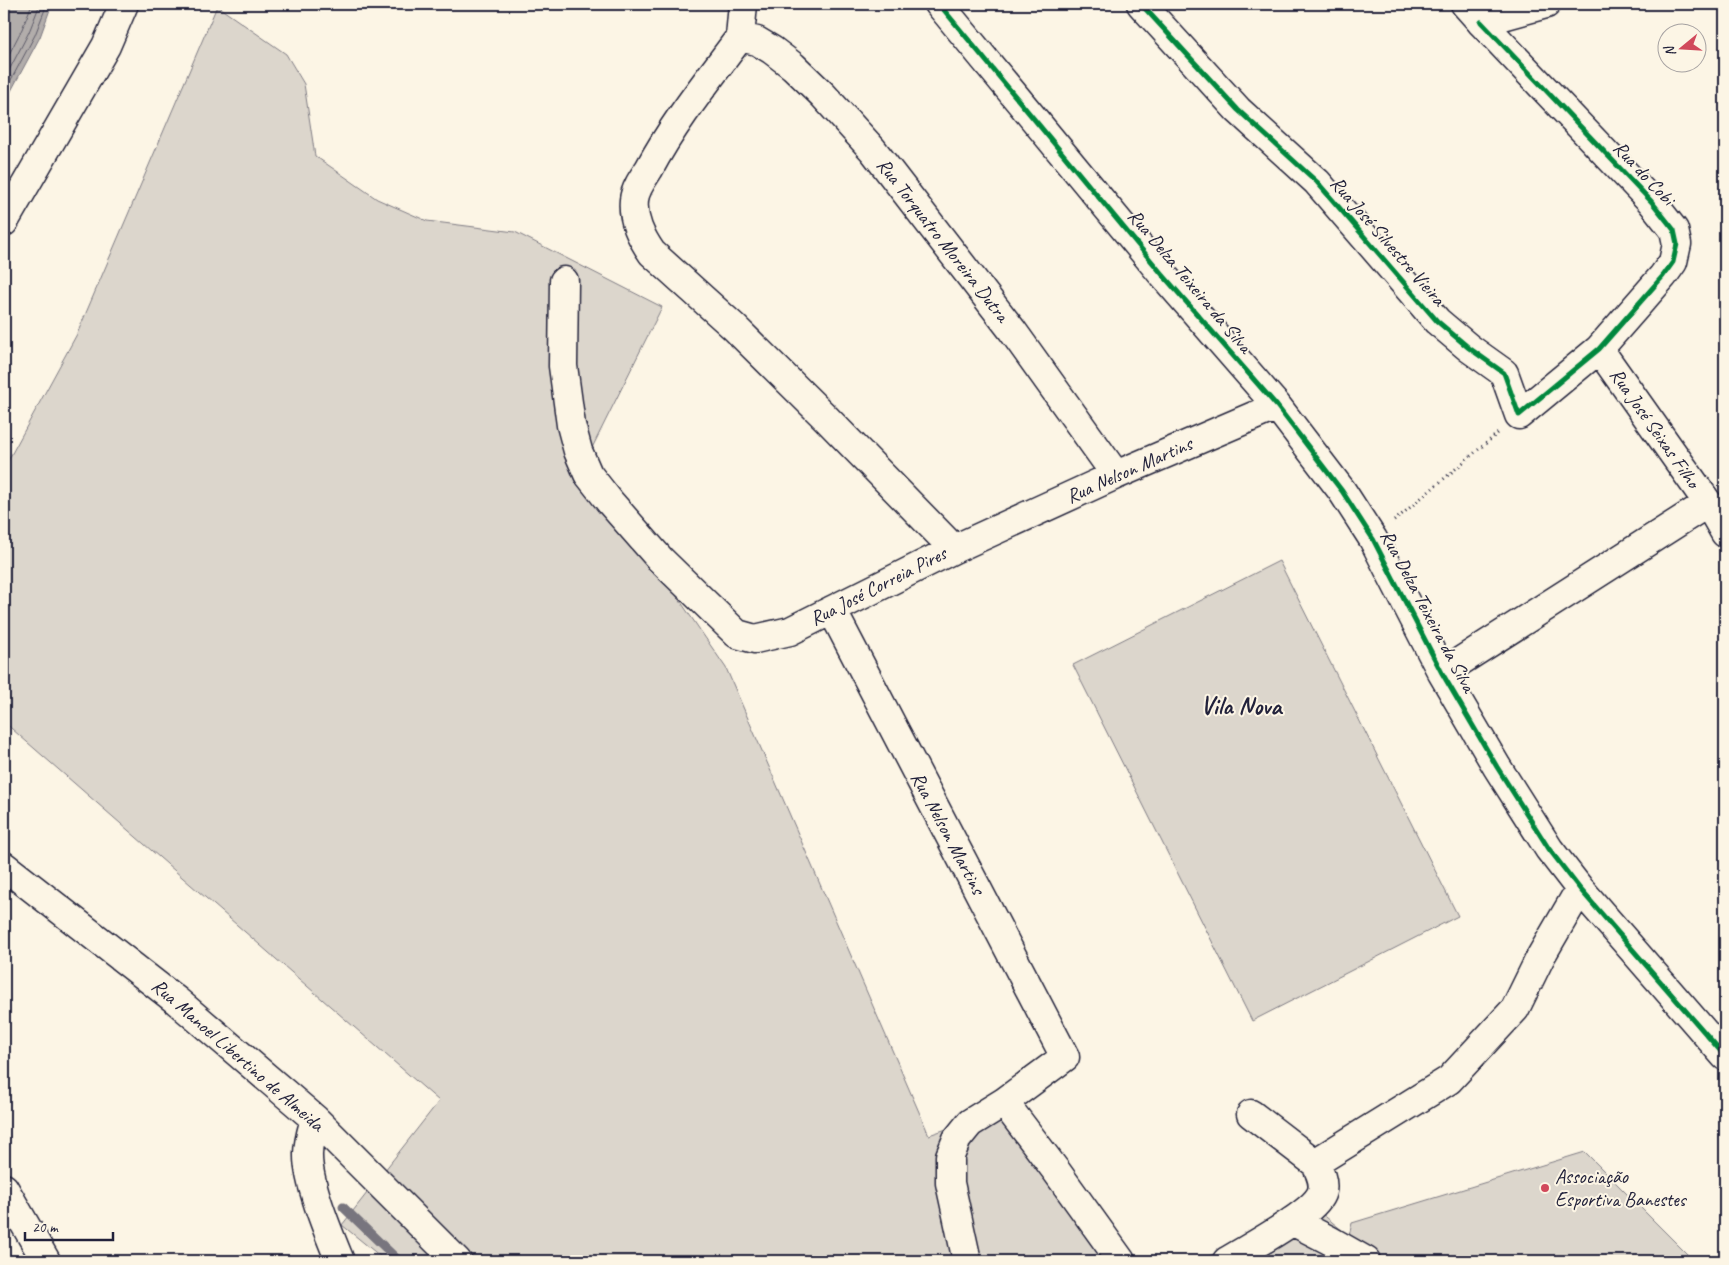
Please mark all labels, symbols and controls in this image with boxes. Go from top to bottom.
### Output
north arrow [1656,22,1706,72]
text: N [1660,43,1680,59]
street label: Rua do Cobi [1608,136,1682,212]
street label: Rua Torquatro Moreira Dutra [871,153,1016,328]
street label: Rua José Silvestre Vieira [1325,171,1452,312]
street label: Rua Delza Teixeira da Silva [1123,204,1259,359]
street label: Rua José Seixas Filho [1604,363,1707,494]
street label: Rua Nelson Martins [1062,430,1198,509]
street label: Rua Delza Teixeira da Silva [1375,526,1482,698]
street label: Rua José Correia Pires [805,540,952,631]
district label: Vila Nova [1201,690,1283,722]
street label: Rua Nelson Martins [905,767,992,900]
street label: Rua Manoel Libertino de Almeida [147,973,330,1138]
place label: Associação Esportiva Banestes [1555,1164,1688,1212]
marker: Associação Esportiva Banestes [1539,1182,1551,1194]
scale bar [25,1210,112,1242]
text: 20 m [32,1218,59,1237]

